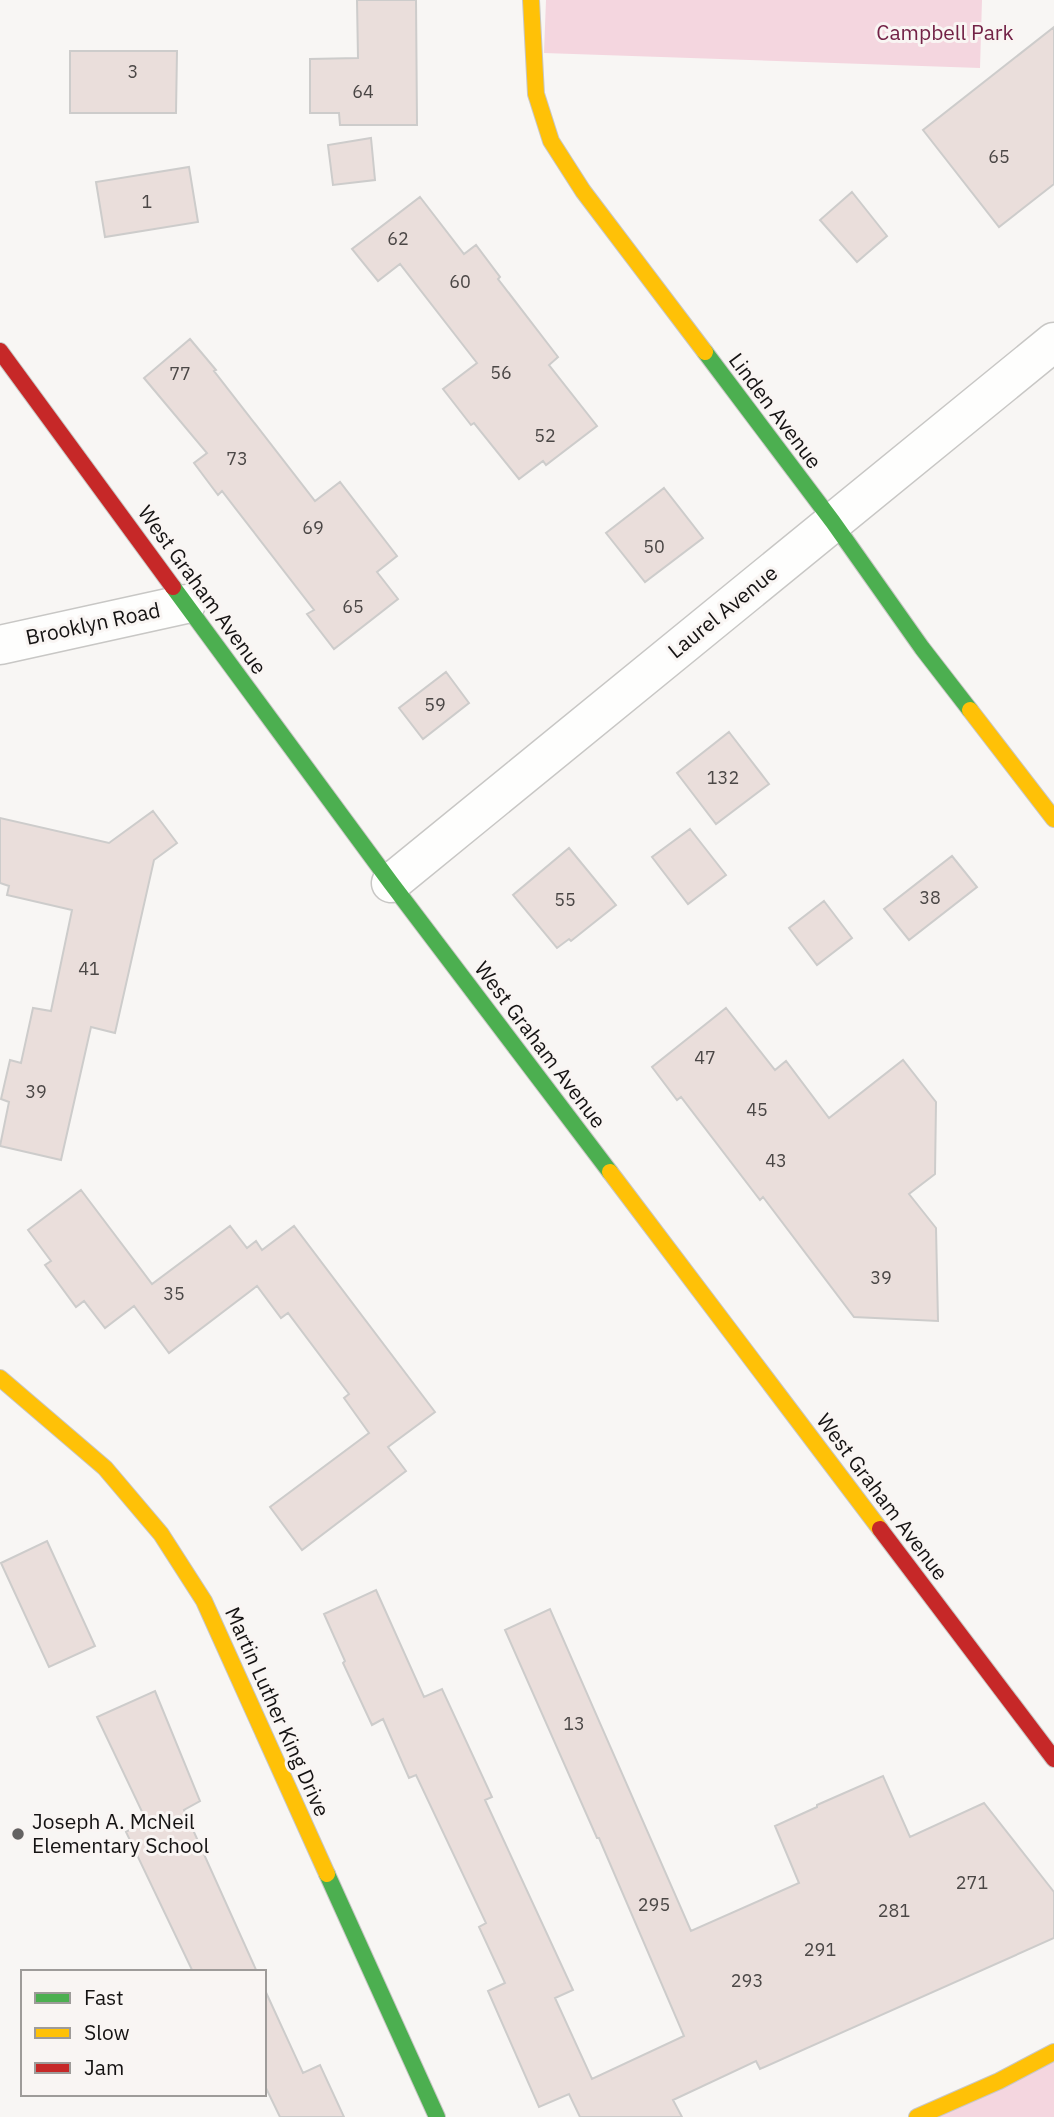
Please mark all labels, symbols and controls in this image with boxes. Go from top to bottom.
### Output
park label: Campbell Park [876,18,1014,46]
house number: 3 [128,60,138,83]
house number: 64 [352,80,374,103]
house number: 65 [988,145,1010,168]
house number: 1 [142,190,152,213]
house number: 62 [387,227,409,250]
house number: 60 [449,270,471,293]
street label: Linden Avenue [723,347,829,474]
house number: 56 [490,361,512,384]
house number: 77 [169,362,191,385]
house number: 52 [534,424,556,447]
house number: 73 [226,447,248,470]
street label: West Graham Avenue [132,499,274,679]
house number: 69 [302,516,324,539]
house number: 50 [643,535,665,558]
street label: Laurel Avenue [662,558,783,664]
street label: Brooklyn Road [23,595,163,651]
house number: 65 [342,595,364,618]
house number: 59 [424,693,446,716]
house number: 132 [707,766,739,789]
house number: 38 [919,886,941,909]
house number: 55 [554,888,576,911]
street label: West Graham Avenue [469,955,613,1134]
house number: 41 [78,957,100,980]
house number: 47 [694,1046,716,1069]
house number: 39 [25,1080,47,1103]
house number: 45 [746,1098,768,1121]
house number: 43 [765,1149,787,1172]
house number: 39 [870,1266,892,1289]
house number: 35 [163,1282,185,1305]
street label: West Graham Avenue [811,1407,955,1586]
street label: Martin Luther King Drive [219,1602,337,1821]
house number: 13 [563,1712,585,1735]
place label: Joseph A. McNeil Elementary School [32,1807,209,1859]
marker: Joseph A. McNeil Elementary School [10,1826,26,1842]
house number: 271 [956,1871,988,1894]
house number: 295 [638,1893,670,1916]
house number: 281 [878,1899,910,1922]
house number: 291 [804,1938,836,1961]
house number: 293 [731,1969,763,1992]
legend [21,1970,266,2096]
text: Fast [84,1983,124,2011]
text: Slow [84,2018,130,2046]
text: Jam [84,2053,124,2081]

